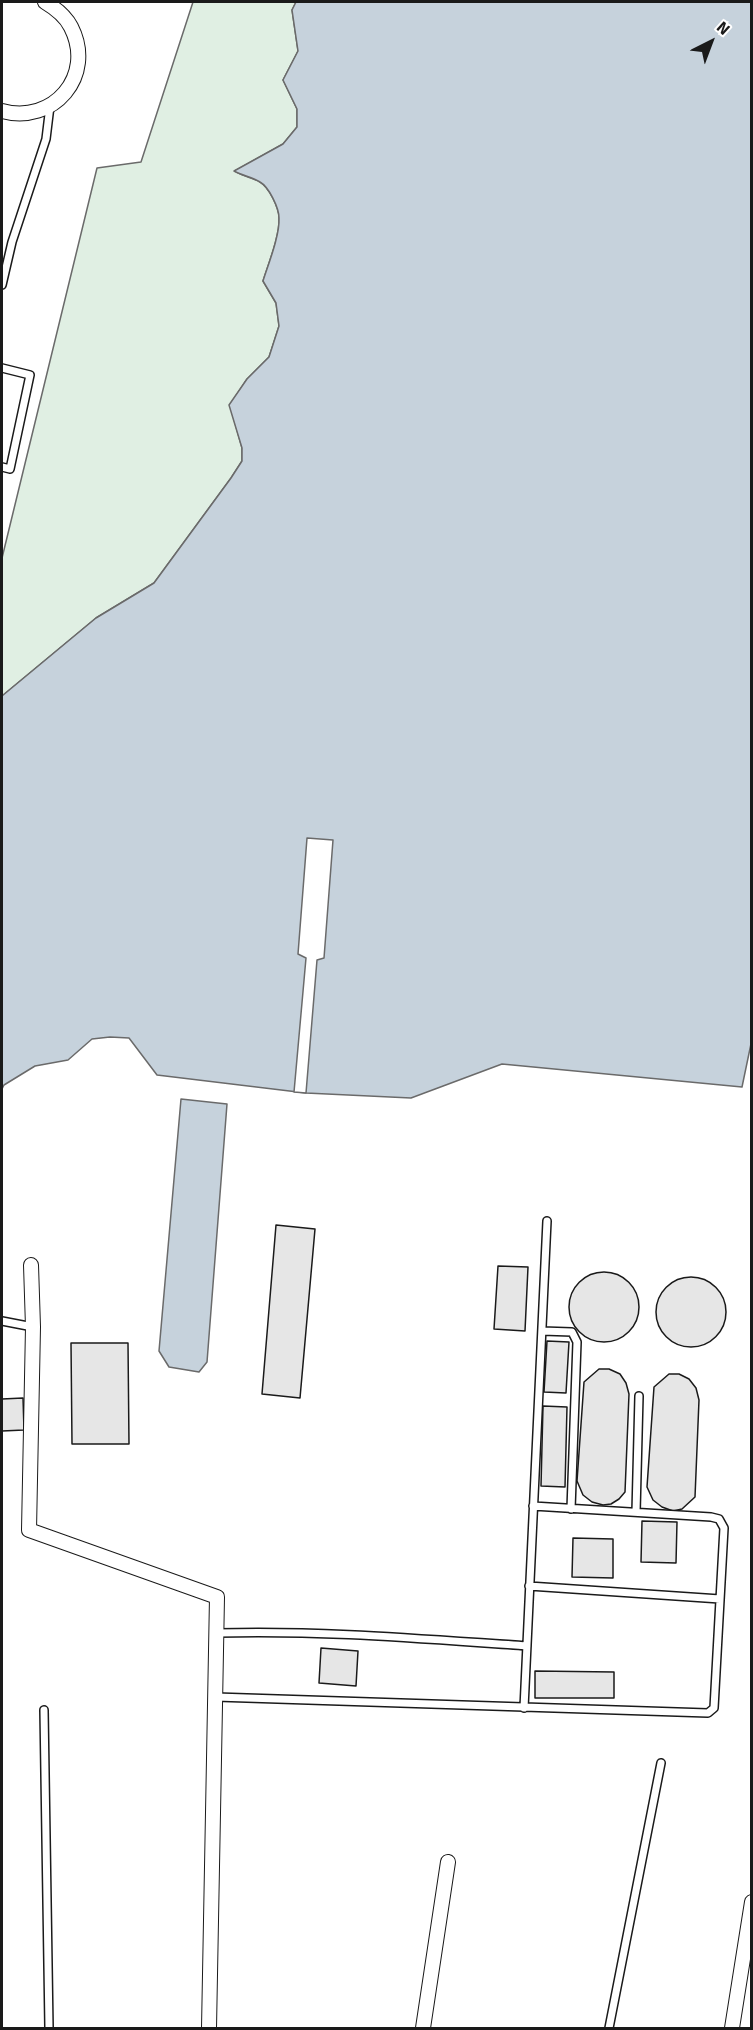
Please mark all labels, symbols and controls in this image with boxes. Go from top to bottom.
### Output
north arrow [681,12,741,72]
text: N [712,17,734,40]

